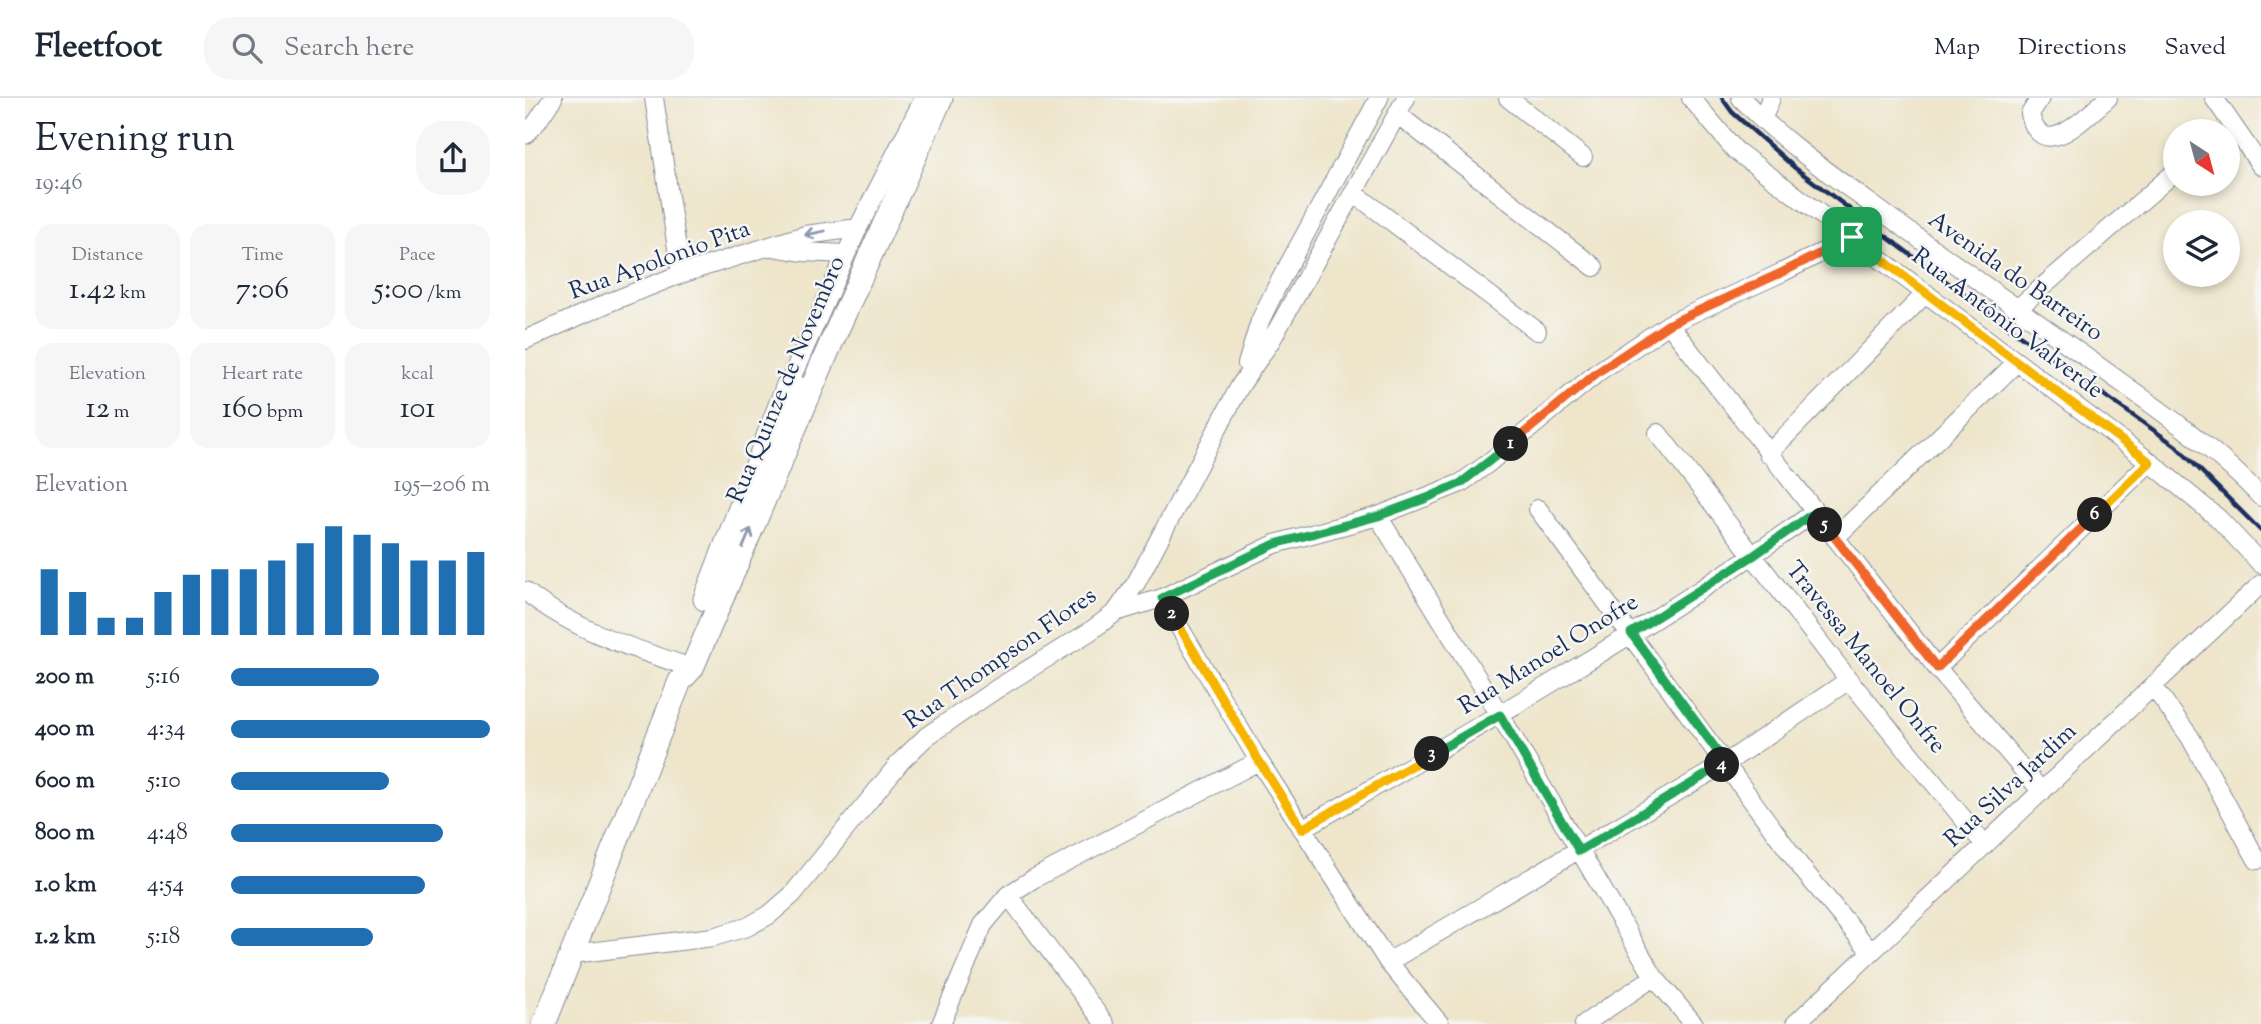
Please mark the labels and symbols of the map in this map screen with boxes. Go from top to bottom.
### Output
north arrow [2163,119,2240,196]
street label: Avenida do Barreiro [1920,204,2110,350]
pin [1822,207,1882,267]
street label: Rua Apolonio Pita [565,213,755,309]
one-way arrow [804,227,827,241]
street label: Rua Antônio Valverde [1904,240,2110,408]
street label: Rua Quinze de Novembro [719,251,855,509]
pin: 1 [1493,426,1529,462]
pin: 6 [2077,498,2113,532]
pin: 5 [1807,508,1843,542]
one-way arrow [742,528,755,549]
street label: Travessa Manoel Onfre [1777,555,1953,761]
street label: Rua Thompson Flores [898,580,1104,738]
street label: Rua Manoel Onofre [1453,586,1645,724]
pin: 2 [1155,596,1189,632]
street label: Rua Silva Jardim [1937,716,2085,856]
pin: 3 [1415,736,1450,772]
pin: 4 [1705,748,1739,782]

